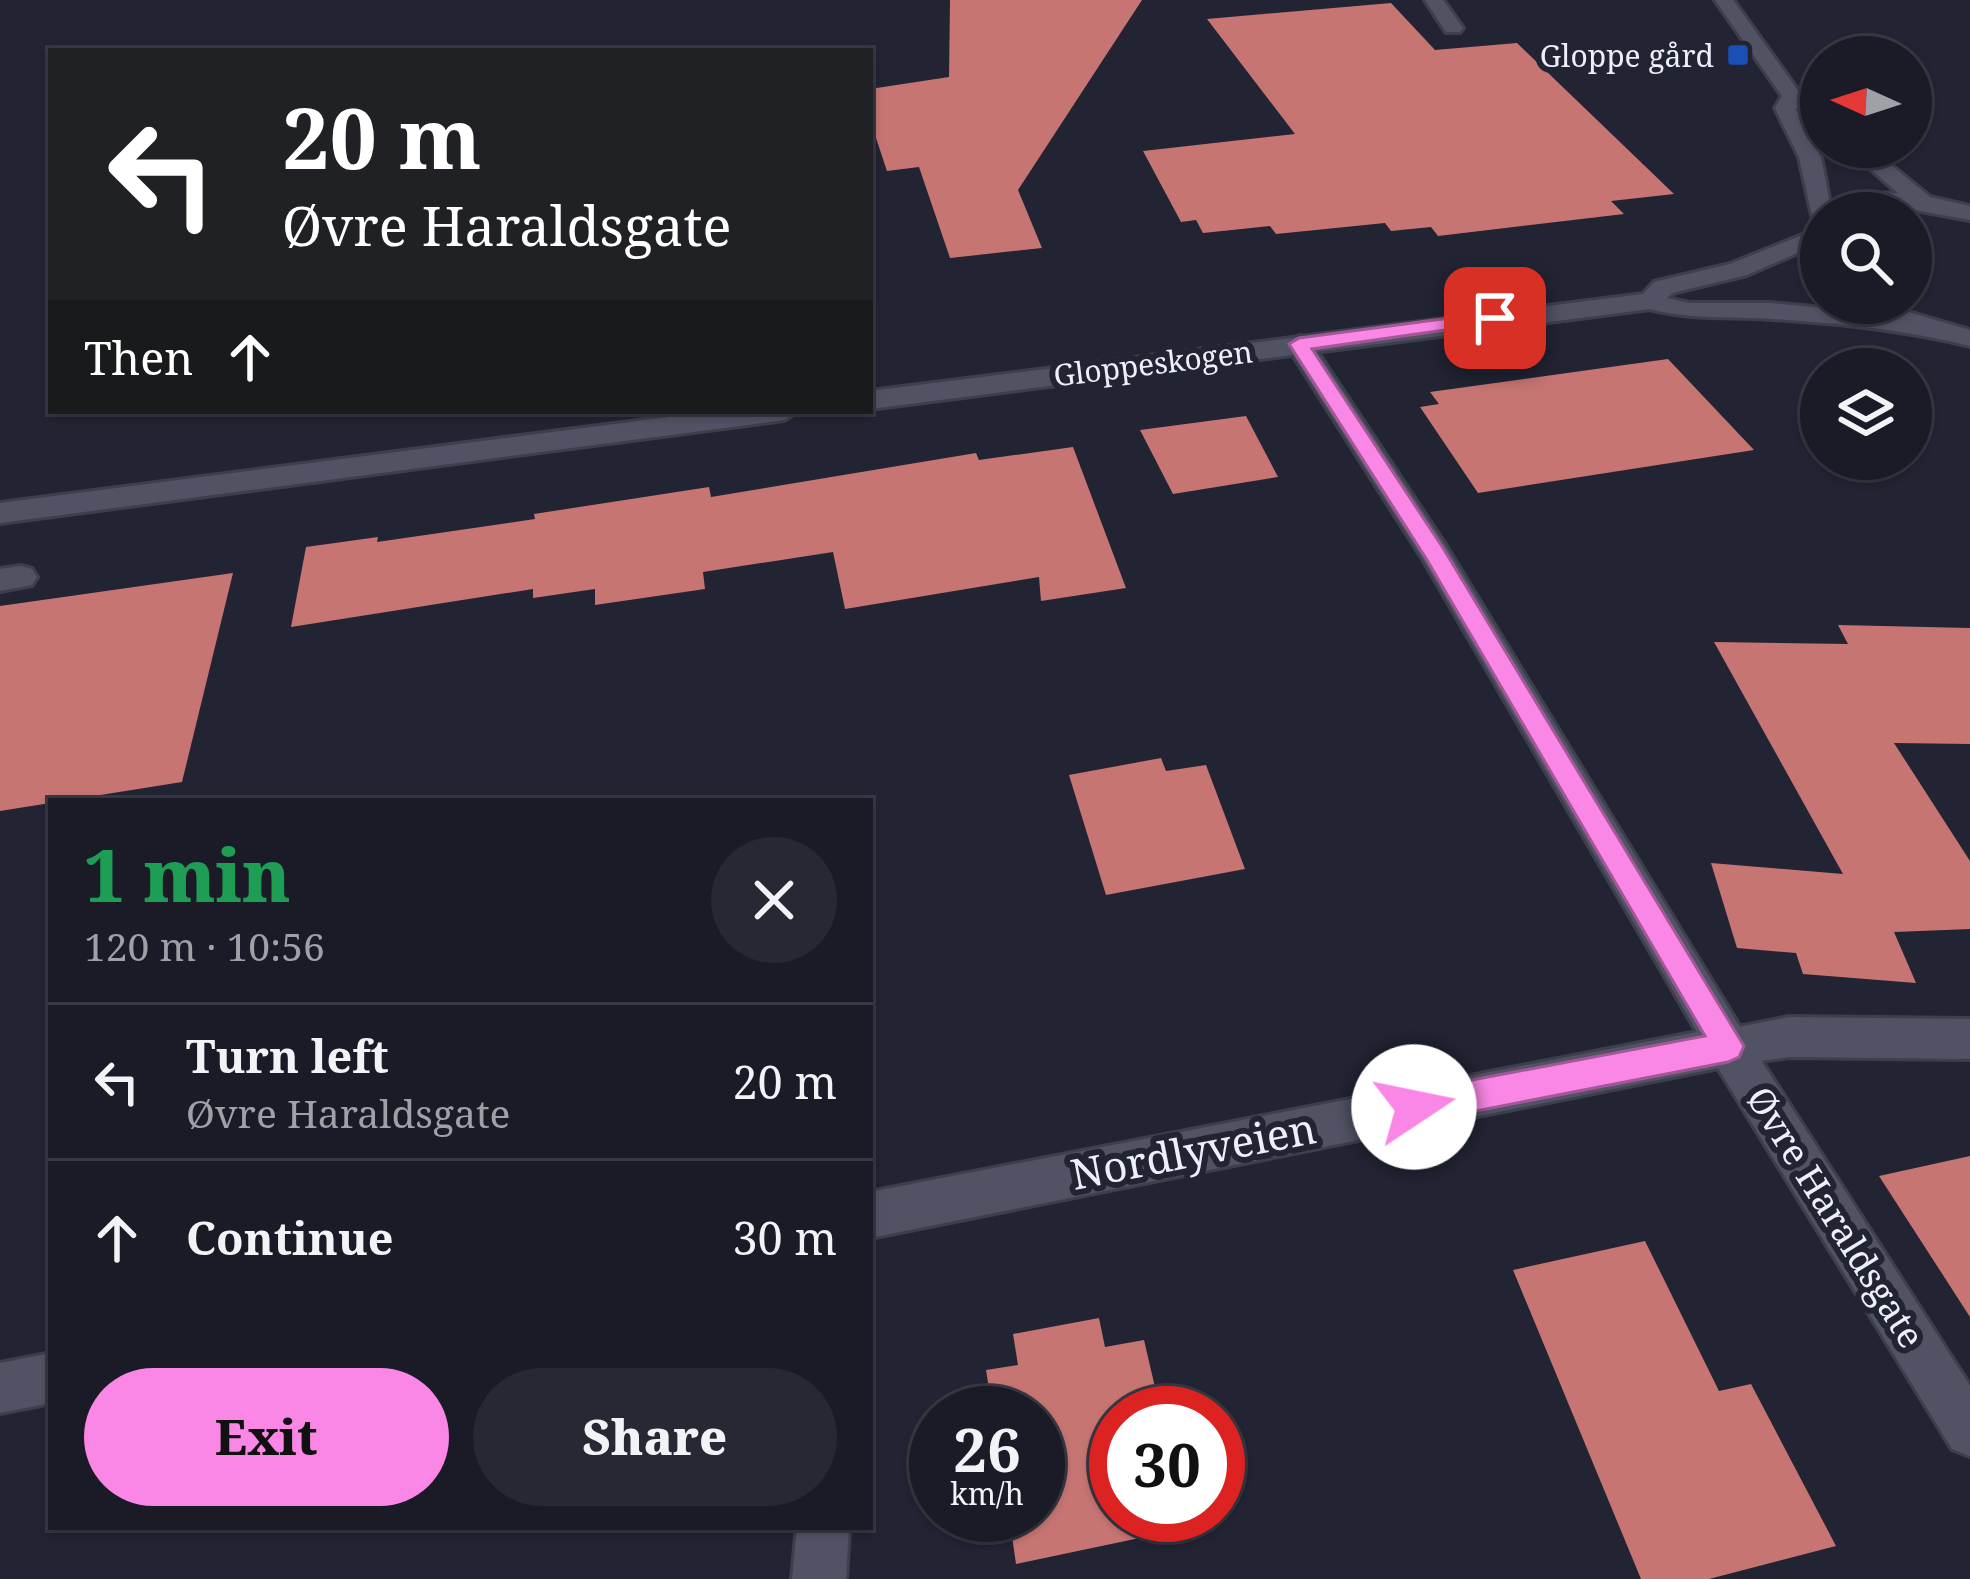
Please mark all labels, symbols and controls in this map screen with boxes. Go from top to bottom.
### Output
place label: Gloppe gård [1540,35,1714,76]
north arrow [1800,36,1932,168]
map controls [1800,36,1932,480]
marker: Gloppe gård [1725,42,1751,68]
text: 20 m [282,79,482,194]
icon: left [84,96,240,252]
text: Øvre Haraldsgate [282,188,731,262]
button: search [1800,192,1932,324]
pin [1444,267,1546,369]
icon: arrive [1462,285,1528,351]
icon: ahead [217,324,283,390]
text: Then [84,327,193,388]
street label: Gloppeskogen [1051,330,1255,396]
button: layers [1800,348,1932,480]
text: 1 min [84,825,291,923]
button: close [711,837,837,963]
text: 120 m · 10:56 [84,919,325,972]
text: Turn left [186,1025,389,1086]
position arrow [1351,1044,1477,1170]
icon: left [84,1049,150,1115]
text: 20 m [732,1051,837,1112]
street label: Øvre Haraldsgate [1736,1077,1936,1357]
text: Øvre Haraldsgate [186,1086,510,1139]
street label: Nordlyveien [1066,1098,1320,1202]
icon: ahead [84,1205,150,1271]
text: Continue [186,1207,394,1268]
text: 30 m [732,1207,837,1268]
button: Exit [84,1368,449,1506]
button: Share [473,1368,837,1506]
speed limit sign: 30 [1089,1386,1245,1542]
text: 26 [953,1408,1021,1490]
text: km/h [950,1473,1024,1514]

